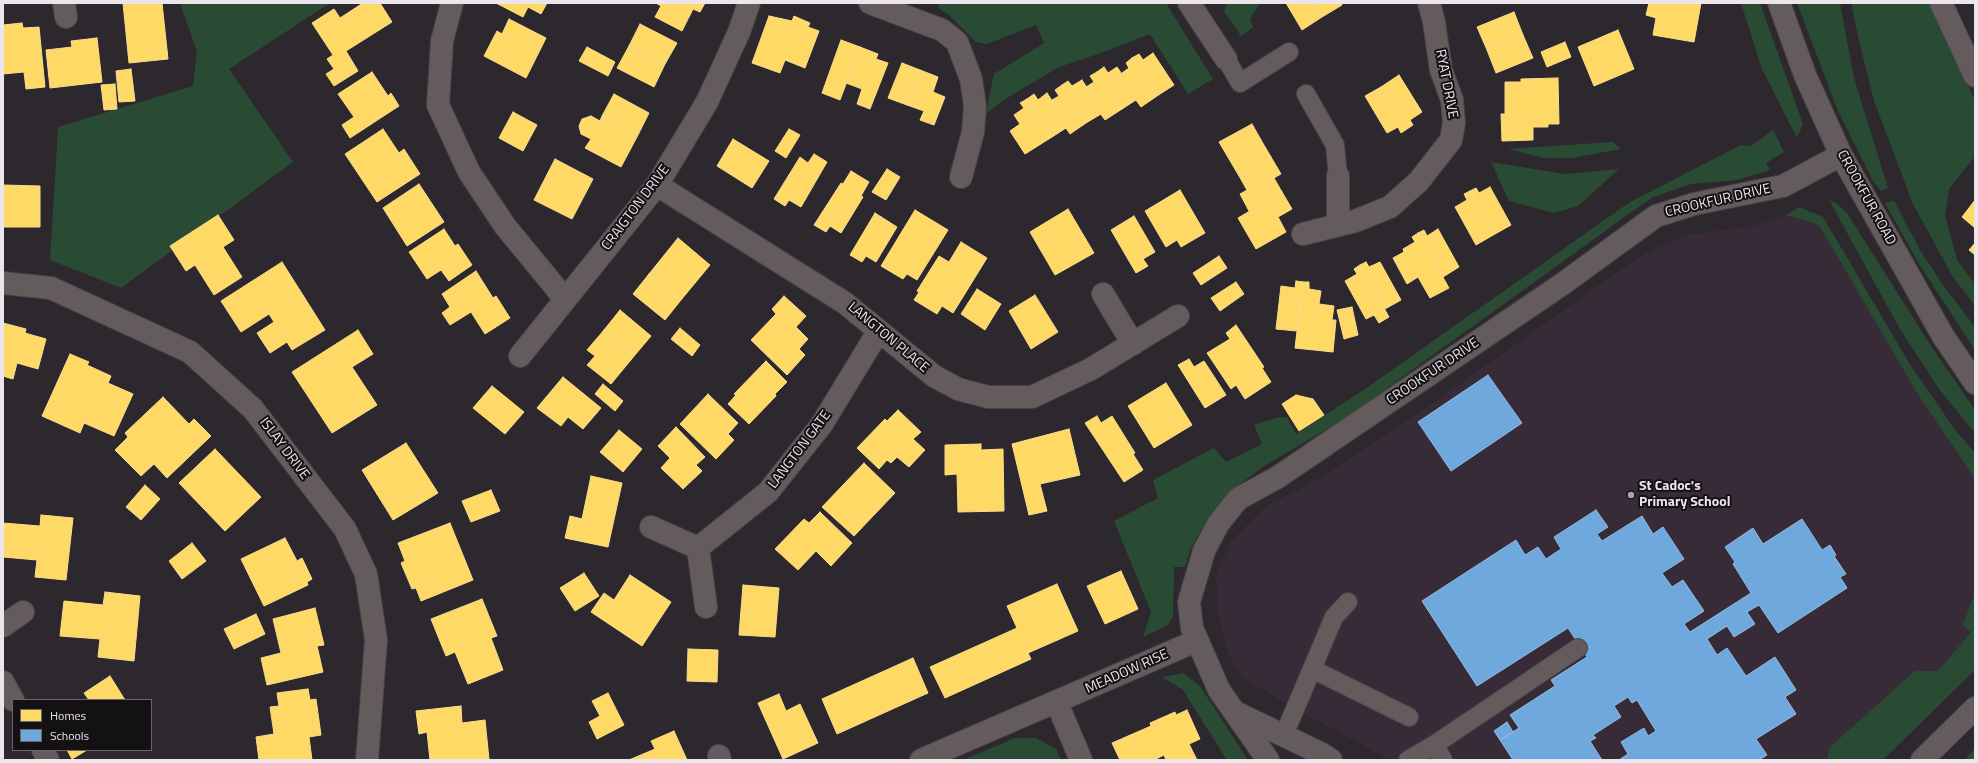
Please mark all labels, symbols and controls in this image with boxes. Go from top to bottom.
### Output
street label: RYAT DRIVE [1431,48,1461,120]
street label: CROOKFUR ROAD [1833,148,1899,248]
street label: CRAIGTON DRIVE [598,162,674,254]
street label: CROOKFUR DRIVE [1664,181,1772,221]
street label: LANGTON PLACE [844,299,932,377]
street label: CROOKFUR DRIVE [1384,335,1482,409]
street label: LANGTON GATE [765,408,835,492]
street label: ISLAY DRIVE [255,415,313,483]
place label: St Cadoc's Primary School [1639,479,1731,512]
marker: St Cadoc's Primary School [1626,490,1636,500]
street label: MEADOW RISE [1083,646,1171,698]
legend [12,699,152,751]
text: Homes [50,706,86,725]
text: Schools [50,726,89,745]

